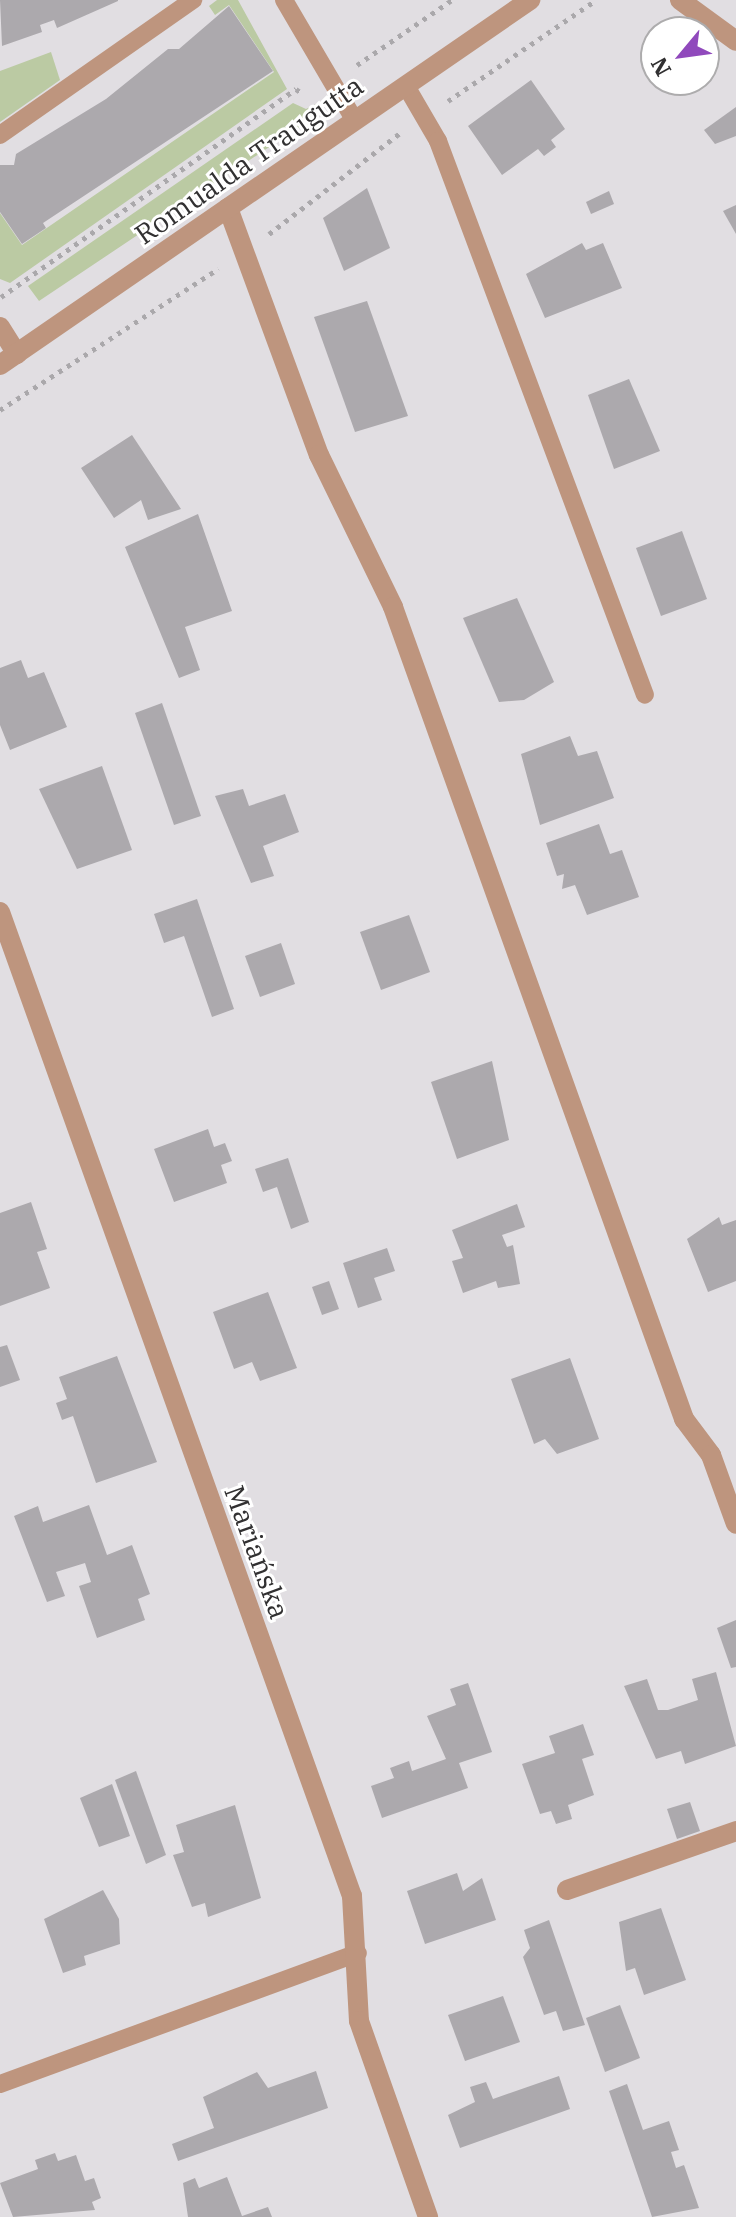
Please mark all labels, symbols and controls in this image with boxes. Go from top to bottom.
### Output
north arrow [640,16,720,96]
text: N [643,52,677,82]
street label: Romualda Traugutta [128,69,370,251]
street label: Mariańska [217,1481,297,1623]

